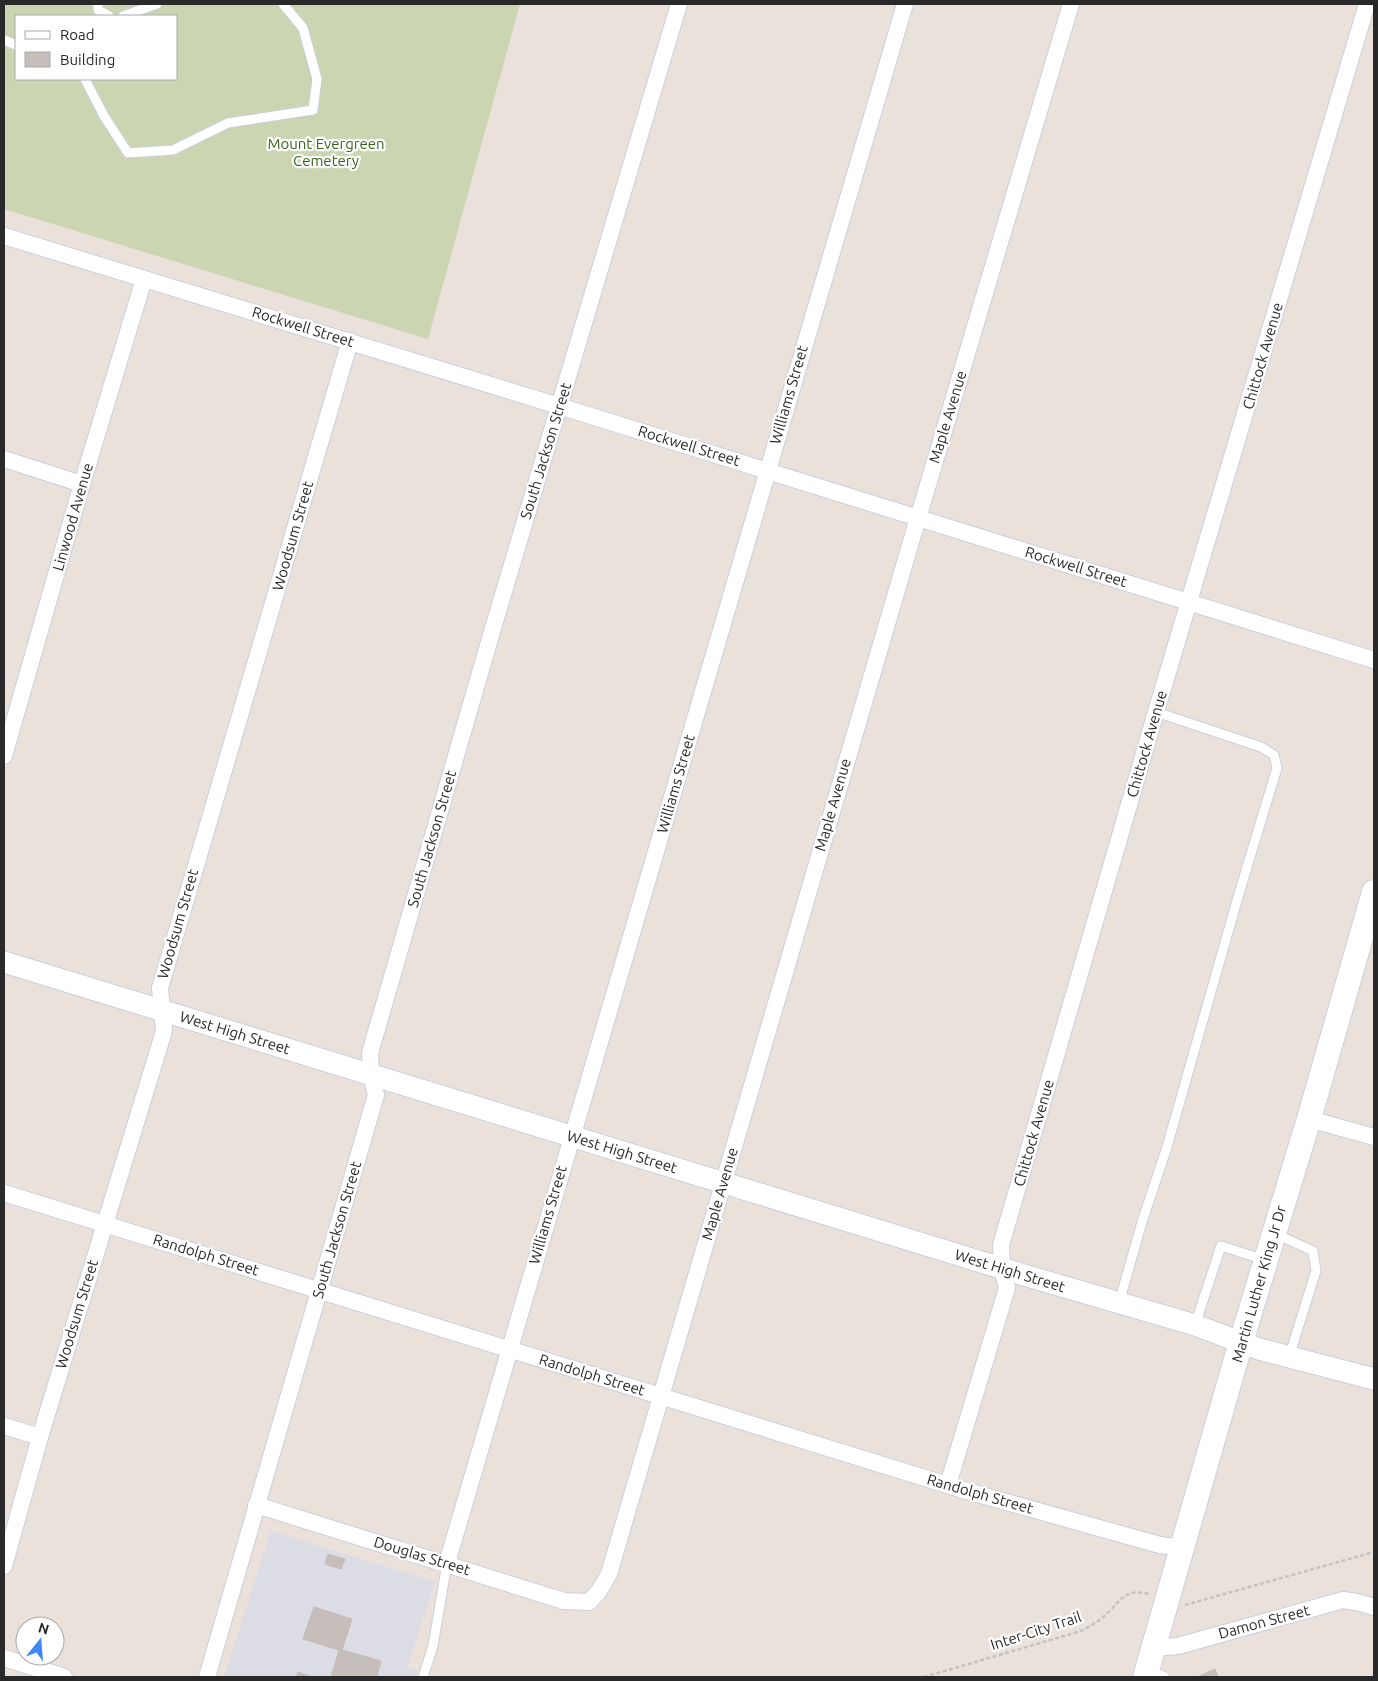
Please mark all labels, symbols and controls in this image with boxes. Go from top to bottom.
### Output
legend [15,15,178,80]
text: Road [60,26,95,43]
text: Building [60,51,115,68]
park label: Mount Evergreen Cemetery [267,135,385,169]
street label: Chittock Avenue [1239,300,1286,411]
street label: Rockwell Street [250,303,356,350]
street label: Williams Street [766,343,811,446]
street label: Maple Avenue [925,369,970,465]
street label: South Jackson Street [517,380,574,521]
street label: Rockwell Street [636,422,742,469]
street label: Linwood Avenue [49,461,96,573]
street label: Woodsum Street [269,479,316,593]
street label: Rockwell Street [1023,543,1129,590]
street label: Chittock Avenue [1123,688,1170,799]
street label: Williams Street [653,732,698,835]
street label: Maple Avenue [811,757,854,853]
street label: South Jackson Street [404,768,459,909]
street label: Woodsum Street [154,867,201,981]
street label: West High Street [178,1008,292,1057]
street label: Chittock Avenue [1010,1077,1057,1188]
street label: West High Street [565,1127,679,1176]
street label: Maple Avenue [698,1146,741,1242]
street label: South Jackson Street [309,1159,364,1300]
street label: Williams Street [525,1163,570,1266]
street label: Martin Luther King Jr Dr [1228,1203,1289,1364]
street label: Randolph Street [151,1230,261,1279]
street label: West High Street [953,1246,1067,1295]
street label: Woodsum Street [52,1257,101,1371]
street label: Randolph Street [537,1350,647,1399]
street label: Randolph Street [925,1470,1035,1517]
street label: Douglas Street [372,1533,473,1578]
street label: Damon Street [1216,1601,1312,1642]
street label: Inter-City Trail [988,1608,1083,1653]
north arrow [15,1616,65,1666]
text: N [36,1619,51,1638]

